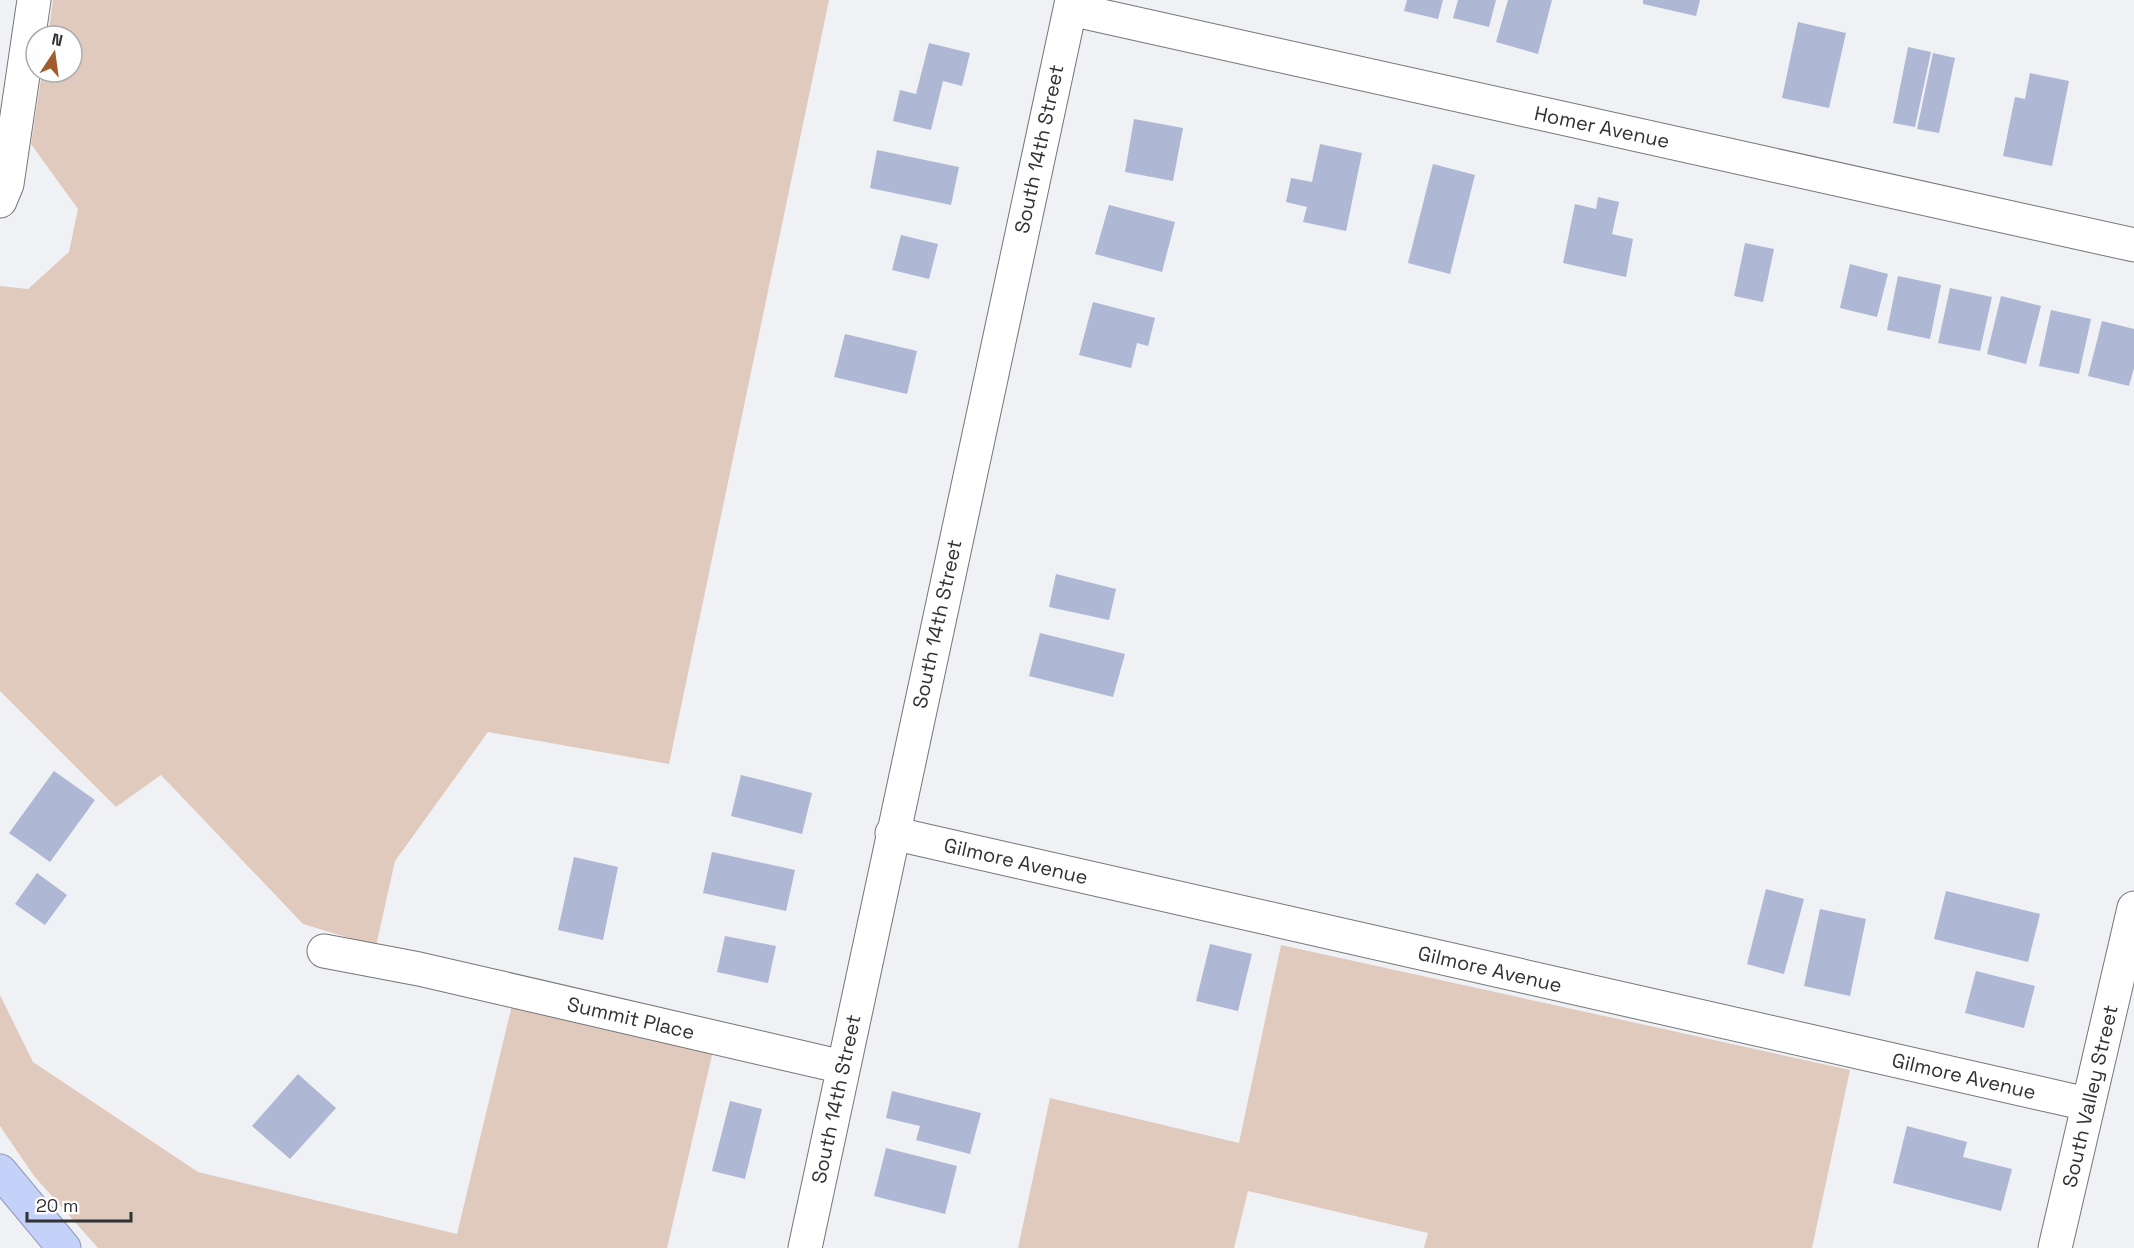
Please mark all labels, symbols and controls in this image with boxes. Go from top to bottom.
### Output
north arrow [24,24,84,84]
text: N [50,28,65,51]
street label: South 14th Street [1008,62,1070,236]
street label: Homer Avenue [1532,100,1672,154]
street label: South 14th Street [906,537,968,711]
street label: Gilmore Avenue [941,832,1091,890]
street label: Gilmore Avenue [1415,940,1565,998]
street label: Summit Place [565,991,697,1045]
street label: South Valley Street [2056,1002,2124,1190]
street label: South 14th Street [805,1012,867,1186]
street label: Gilmore Avenue [1889,1047,2039,1105]
scale bar [27,1185,130,1223]
text: 20 m [36,1194,79,1217]

